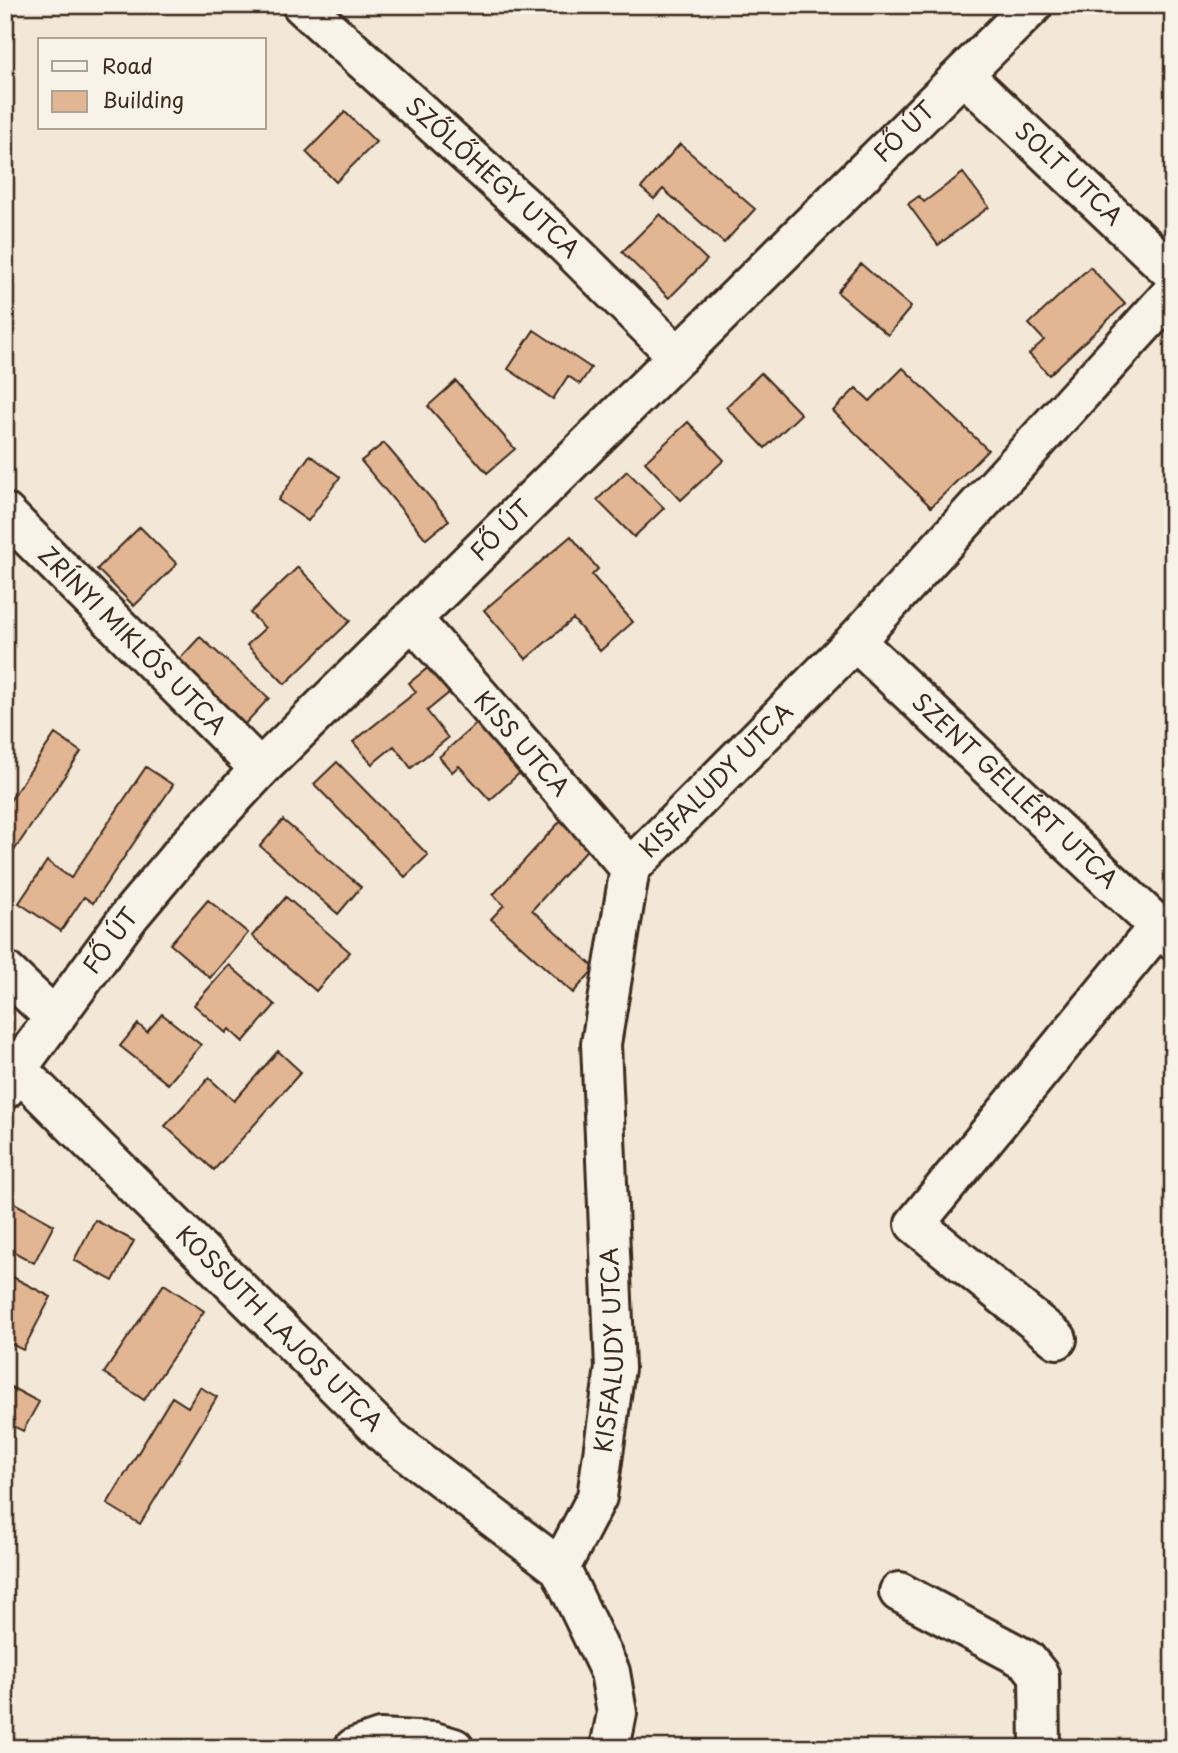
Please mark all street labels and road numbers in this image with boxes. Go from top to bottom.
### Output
street label: SZŐLŐHEGY UTCA [398,87,589,265]
street label: FŐ ÚT [864,91,943,170]
street label: SOLT UTCA [1008,112,1132,233]
street label: FŐ ÚT [461,490,539,568]
street label: ZRÍNYI MIKLÓS UTCA [31,537,236,742]
street label: KISS UTCA [467,682,579,803]
street label: SZENT GELLÉRT UTCA [905,683,1127,896]
street label: KISFALUDY UTCA [630,693,800,865]
street label: FŐ ÚT [73,899,146,980]
street label: KOSSUTH LAJOS UTCA [169,1216,392,1439]
street label: KISFALUDY UTCA [583,1247,631,1455]

